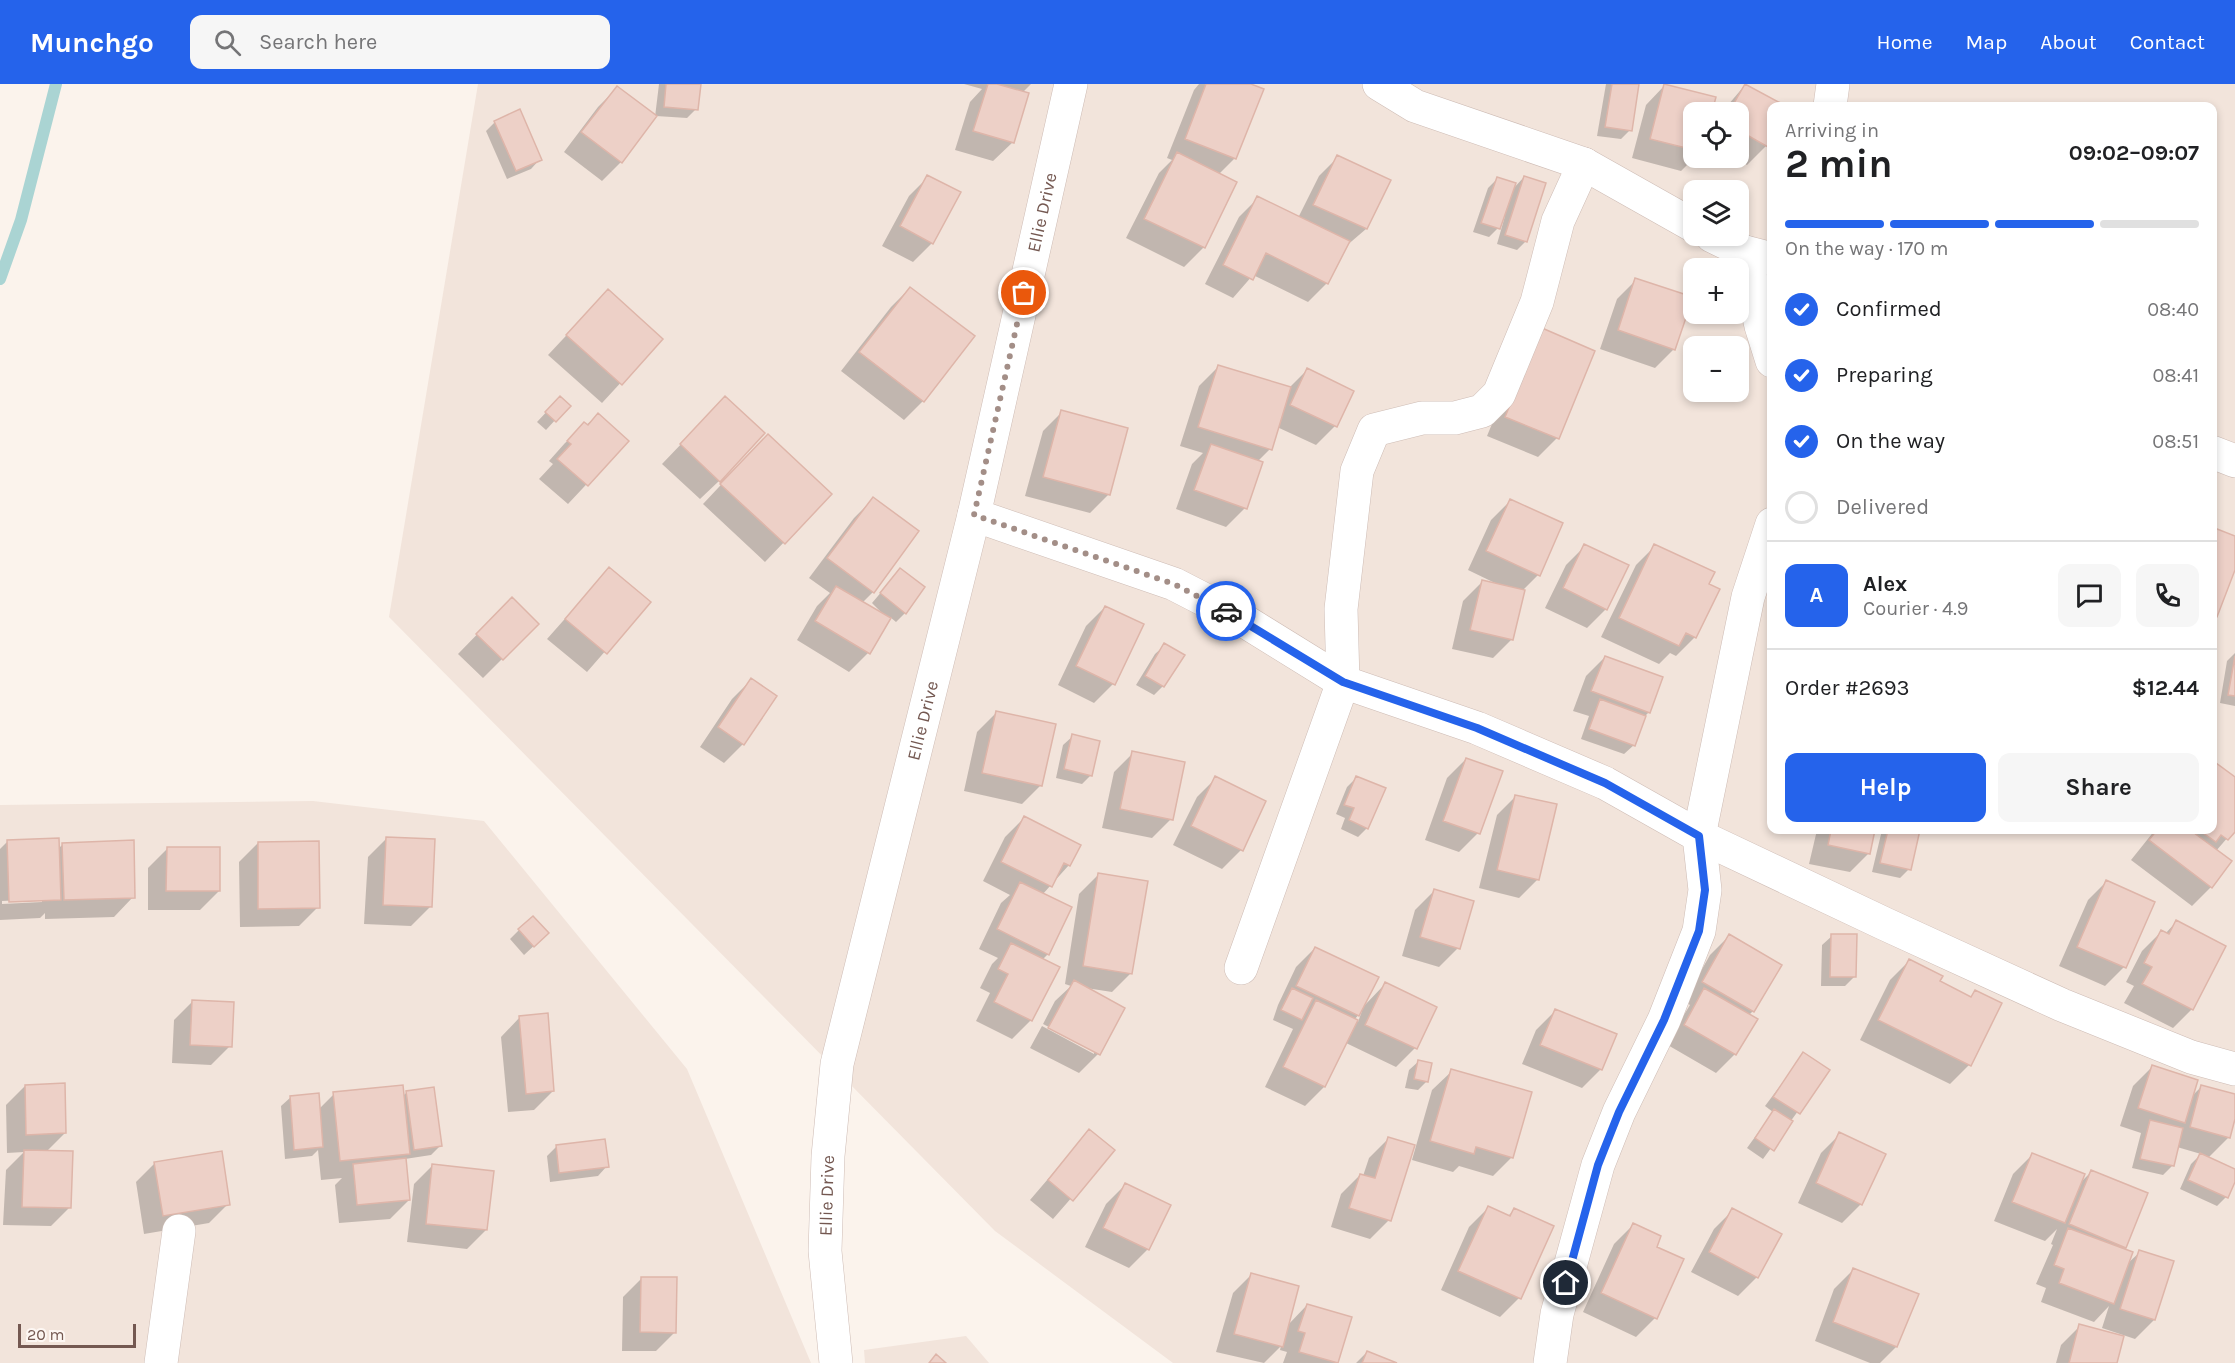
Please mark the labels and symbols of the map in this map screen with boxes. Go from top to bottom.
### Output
street label: Ellie Drive [1022,170,1062,254]
pin [998,267,1049,318]
courier [1196,581,1256,641]
street label: Ellie Drive [902,679,943,763]
street label: Ellie Drive [814,1155,839,1236]
pin [1540,1257,1591,1308]
scale bar [18,1321,136,1348]

